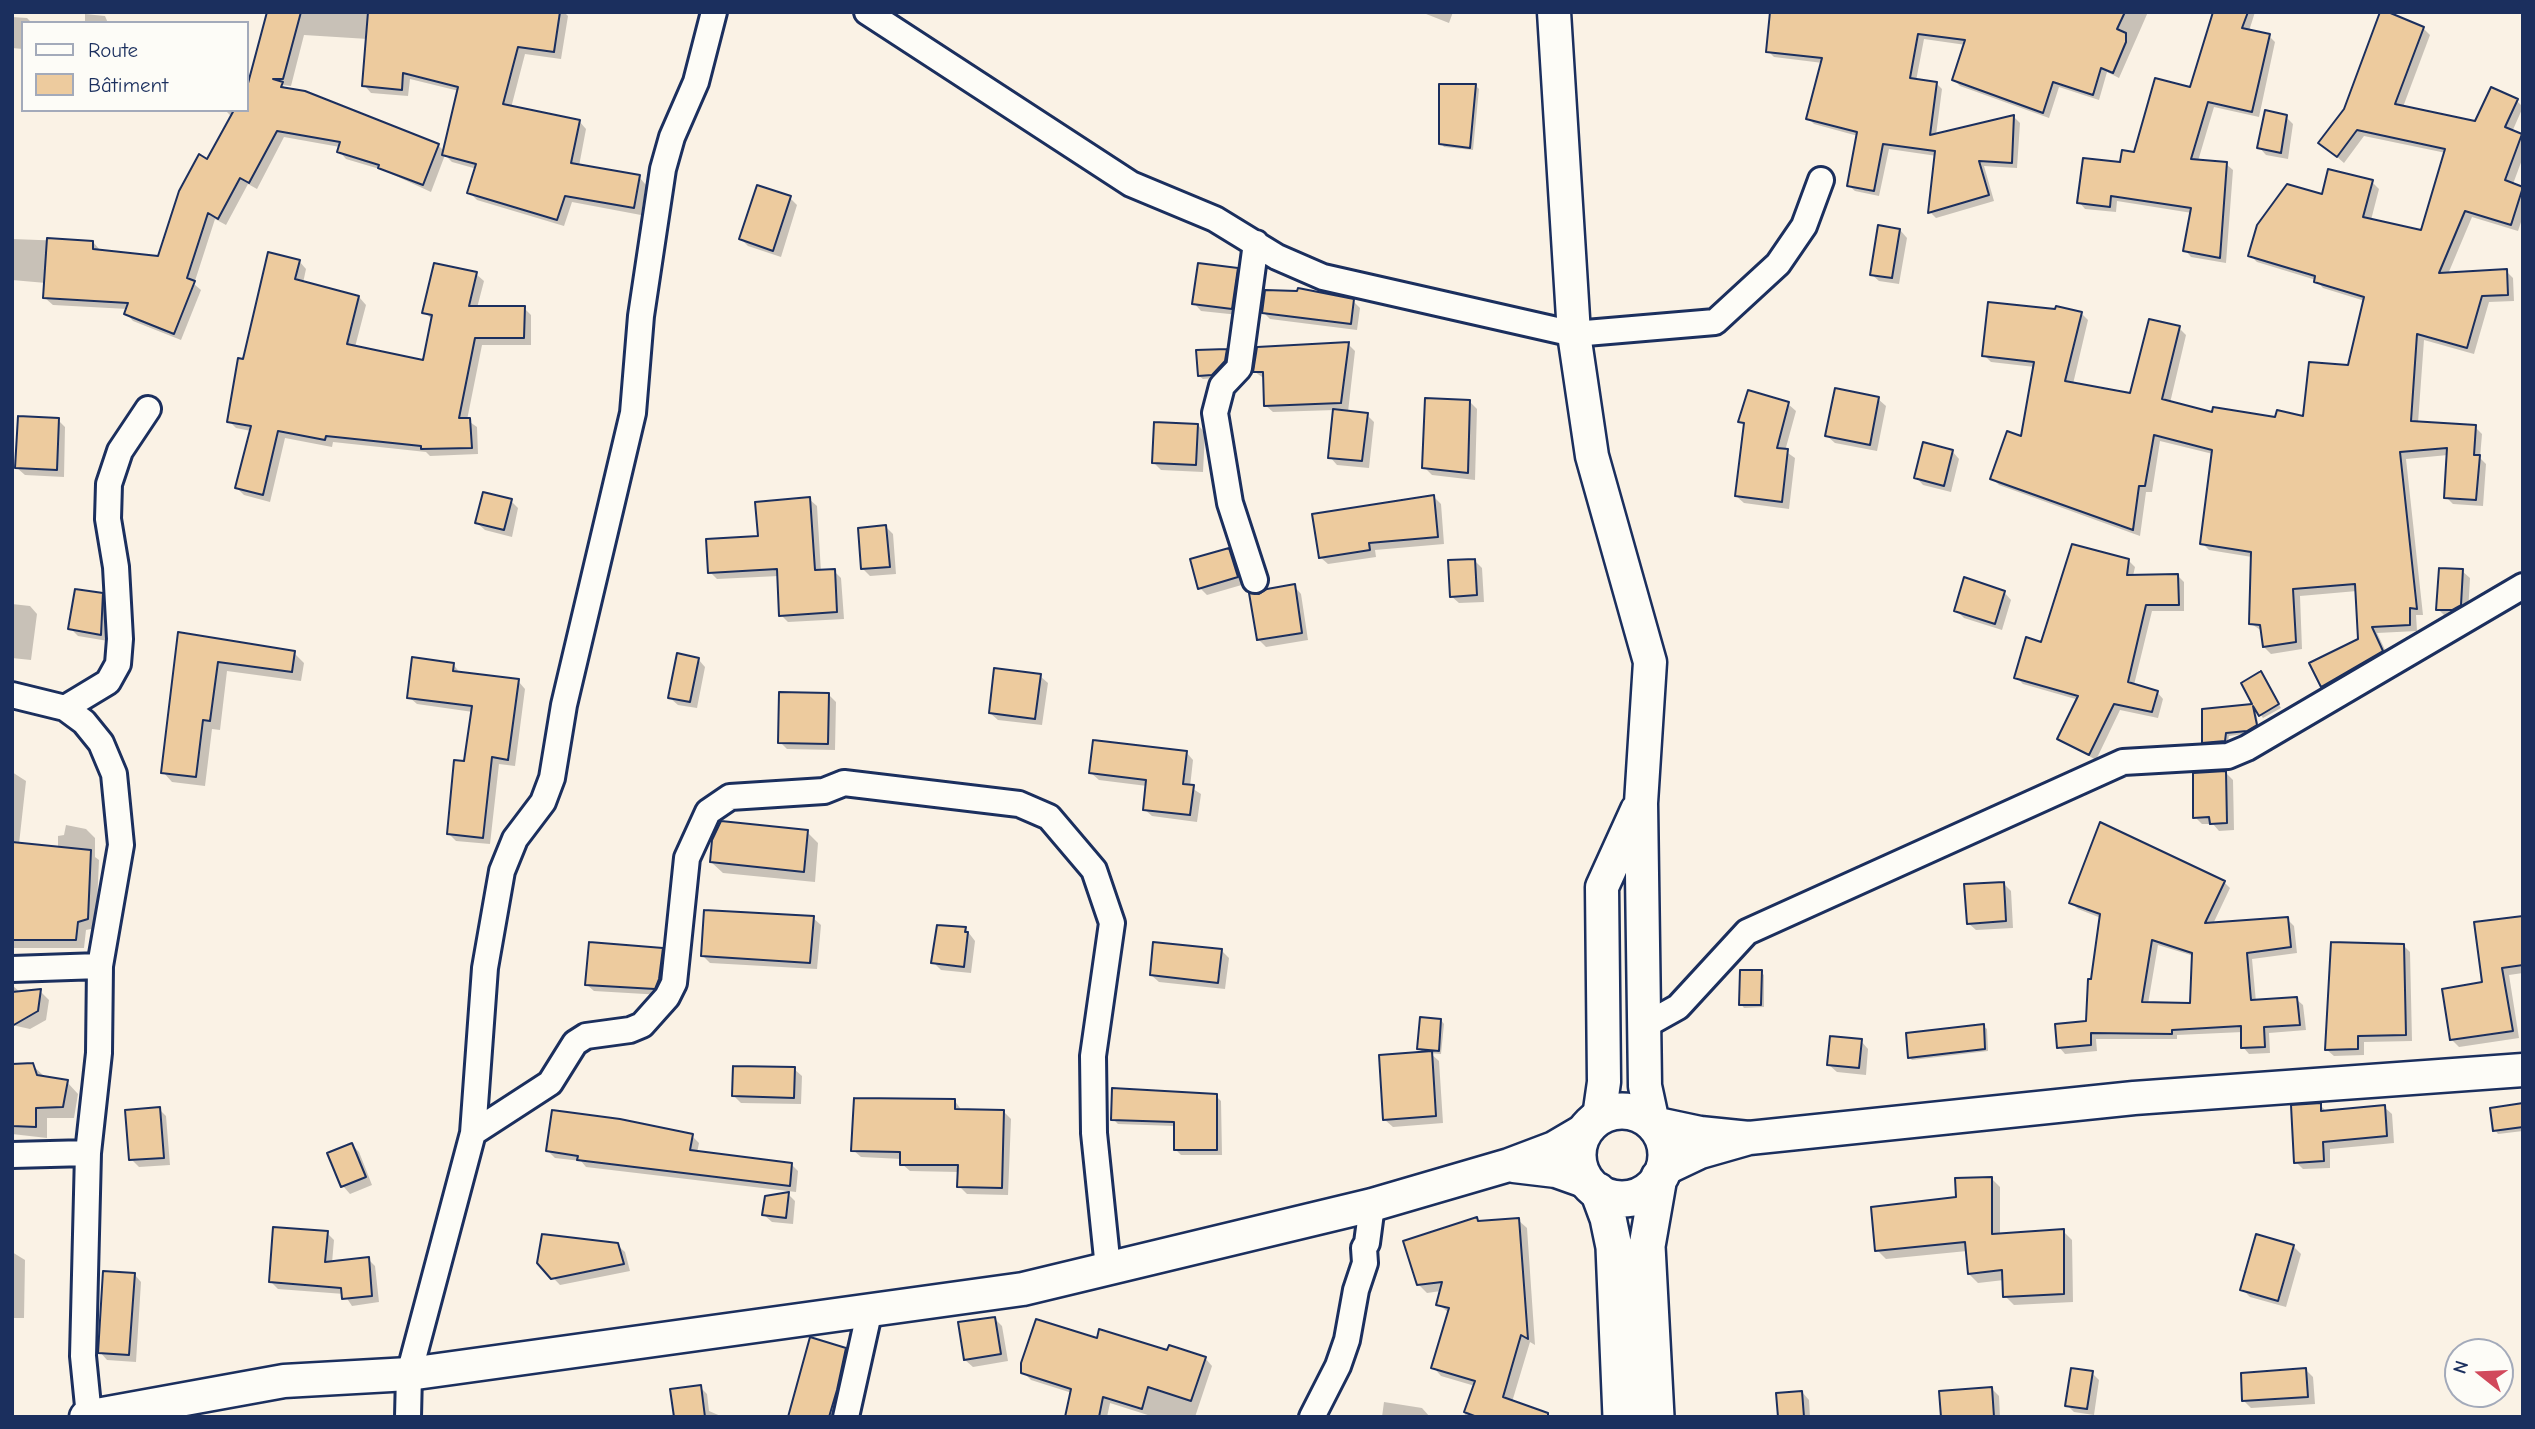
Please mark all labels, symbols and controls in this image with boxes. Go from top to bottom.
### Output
legend [21,21,248,112]
text: Route [88,38,138,62]
text: Bâtiment [88,73,168,97]
north arrow [2444,1338,2514,1408]
text: N [2449,1358,2473,1376]

